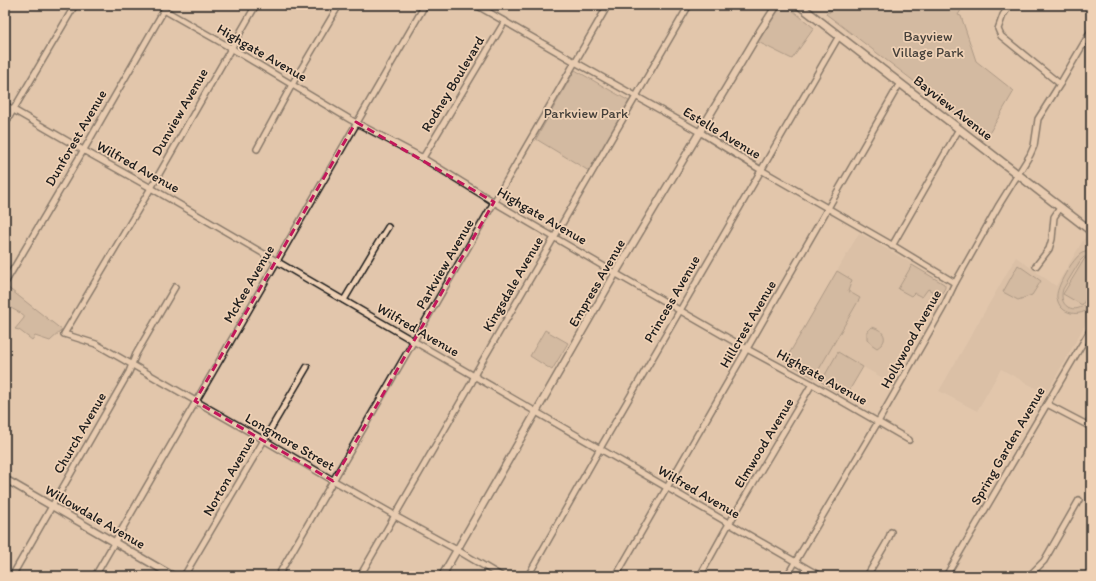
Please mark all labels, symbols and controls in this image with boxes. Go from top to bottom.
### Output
street label: Highgate Avenue [214,20,310,86]
park label: Bayview Village Park [892,28,964,61]
street label: Rodney Boulevard [418,33,488,135]
street label: Dunview Avenue [148,65,212,159]
street label: Bayview Avenue [910,72,996,144]
street label: Dunforest Avenue [41,86,111,189]
street label: Estelle Avenue [680,103,764,163]
park label: Parkview Park [544,105,629,122]
street label: Wilfred Avenue [93,137,183,197]
street label: Highgate Avenue [494,183,590,249]
street label: Parkview Avenue [412,216,478,312]
street label: Kingsdale Avenue [479,233,547,334]
street label: Empress Avenue [565,236,629,330]
street label: McKee Avenue [220,242,278,326]
street label: Princess Avenue [640,252,704,346]
street label: Hillcrest Avenue [716,277,780,371]
street label: Hollywood Avenue [877,286,945,391]
street label: Wilfred Avenue [374,300,463,361]
street label: Highgate Avenue [774,345,871,409]
street label: Spring Garden Avenue [967,383,1049,508]
street label: Church Avenue [50,389,110,477]
street label: Elmwood Avenue [730,395,798,491]
street label: Longmore Street [242,409,338,475]
street label: Norton Avenue [199,433,259,519]
street label: Wilfred Avenue [655,462,744,523]
street label: Willowdale Avenue [42,481,149,553]

